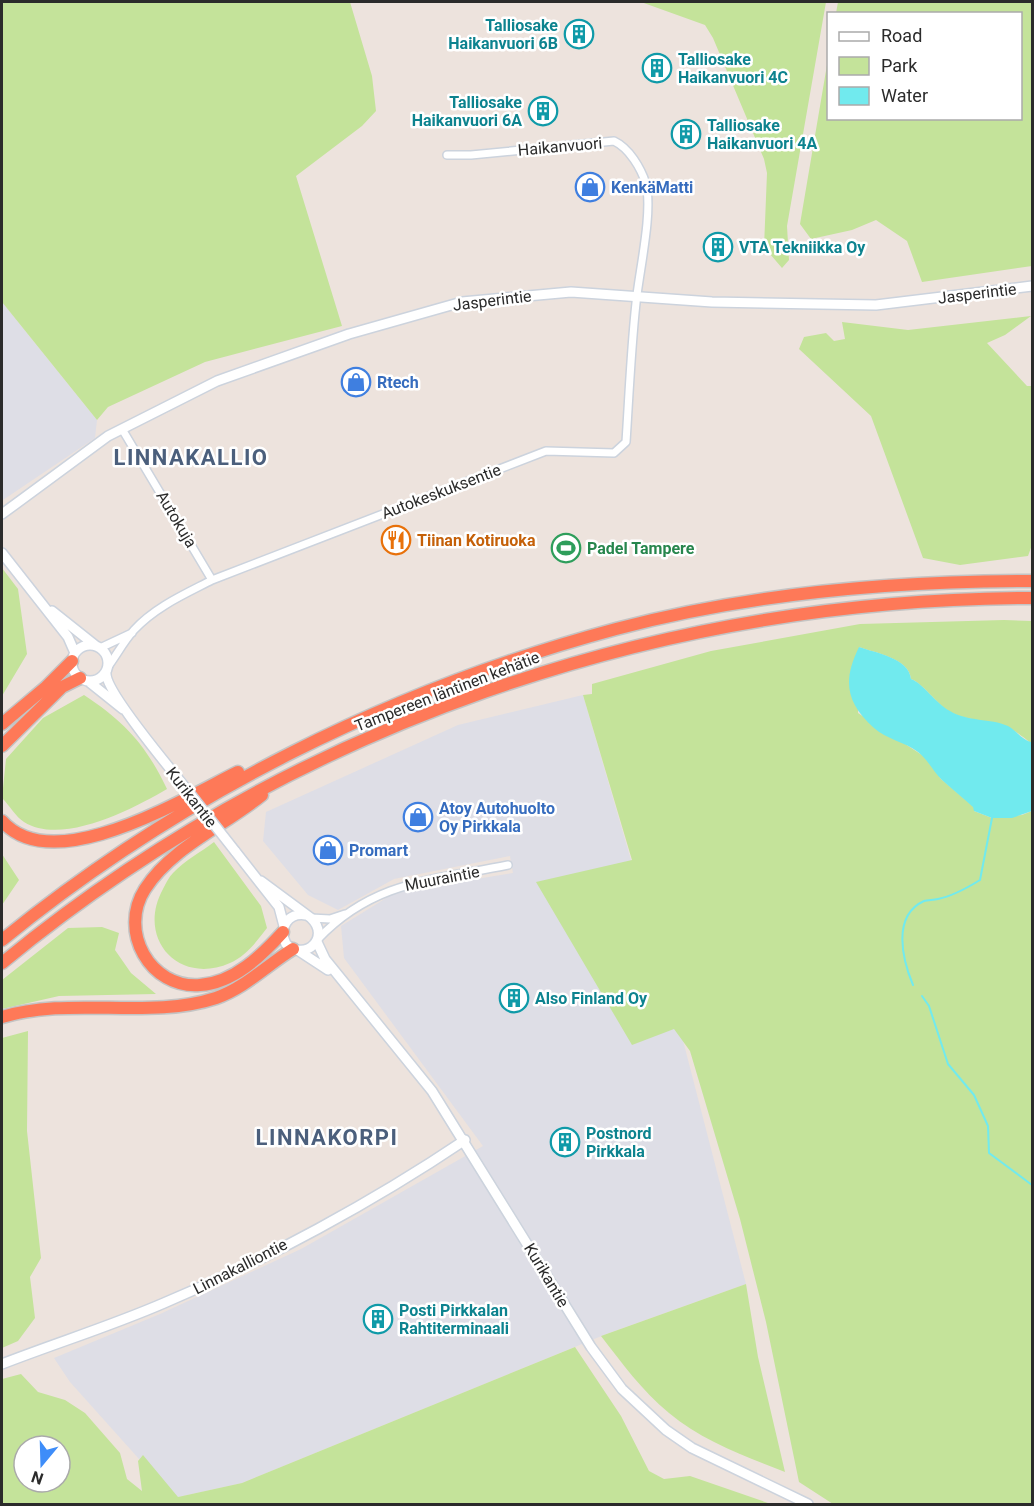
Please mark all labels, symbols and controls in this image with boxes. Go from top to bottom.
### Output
legend [827,12,1022,120]
place label: Talliosake Haikanvuori 6B [448,16,558,53]
building icon: Talliosake Haikanvuori 6B [563,18,595,50]
text: Road [881,25,922,46]
place label: Talliosake Haikanvuori 4C [678,50,788,87]
building icon: Talliosake Haikanvuori 4C [641,52,673,84]
text: Park [881,55,918,76]
text: Water [881,85,928,106]
place label: Talliosake Haikanvuori 6A [412,93,522,130]
building icon: Talliosake Haikanvuori 6A [527,95,559,127]
place label: Talliosake Haikanvuori 4A [707,116,818,153]
building icon: Talliosake Haikanvuori 4A [670,118,702,150]
street label: Haikanvuori [517,133,603,160]
shop icon: KenkäMatti [574,171,606,203]
place label: KenkäMatti [611,178,693,197]
building icon: VTA Tekniikka Oy [702,231,734,263]
place label: VTA Tekniikka Oy [739,238,866,257]
street label: Jasperintie [937,279,1017,308]
street label: Jasperintie [452,286,532,315]
shop icon: Rtech [340,366,372,398]
place label: Rtech [377,373,419,392]
district label: LINNAKALLIO [113,445,269,470]
street label: Autokeskuksentie [379,460,504,523]
street label: Autokuja [152,487,201,551]
restaurant icon: Tiinan Kotiruoka [380,524,412,556]
place label: Tiinan Kotiruoka [417,531,536,550]
sports icon: Padel Tampere [550,532,582,564]
place label: Padel Tampere [587,539,695,558]
street label: Tampereen läntinen kehätie [352,647,542,735]
street label: Kurikantie [162,763,221,831]
place label: Atoy Autohuolto Oy Pirkkala [439,799,555,836]
shop icon: Atoy Autohuolto Oy Pirkkala [402,801,434,833]
shop icon: Promart [312,834,344,866]
place label: Promart [349,841,409,860]
street label: Muuraintie [403,862,481,895]
building icon: Also Finland Oy [498,982,530,1014]
place label: Also Finland Oy [535,989,648,1008]
place label: Postnord Pirkkala [586,1124,652,1161]
district label: LINNAKORPI [256,1125,398,1150]
building icon: Postnord Pirkkala [549,1126,581,1158]
street label: Linnakalliontie [190,1235,290,1298]
street label: Kurikantie [520,1240,573,1311]
place label: Posti Pirkkalan Rahtiterminaali [399,1301,509,1338]
building icon: Posti Pirkkalan Rahtiterminaali [362,1303,394,1335]
north arrow [12,1434,72,1494]
text: N [29,1467,46,1489]

